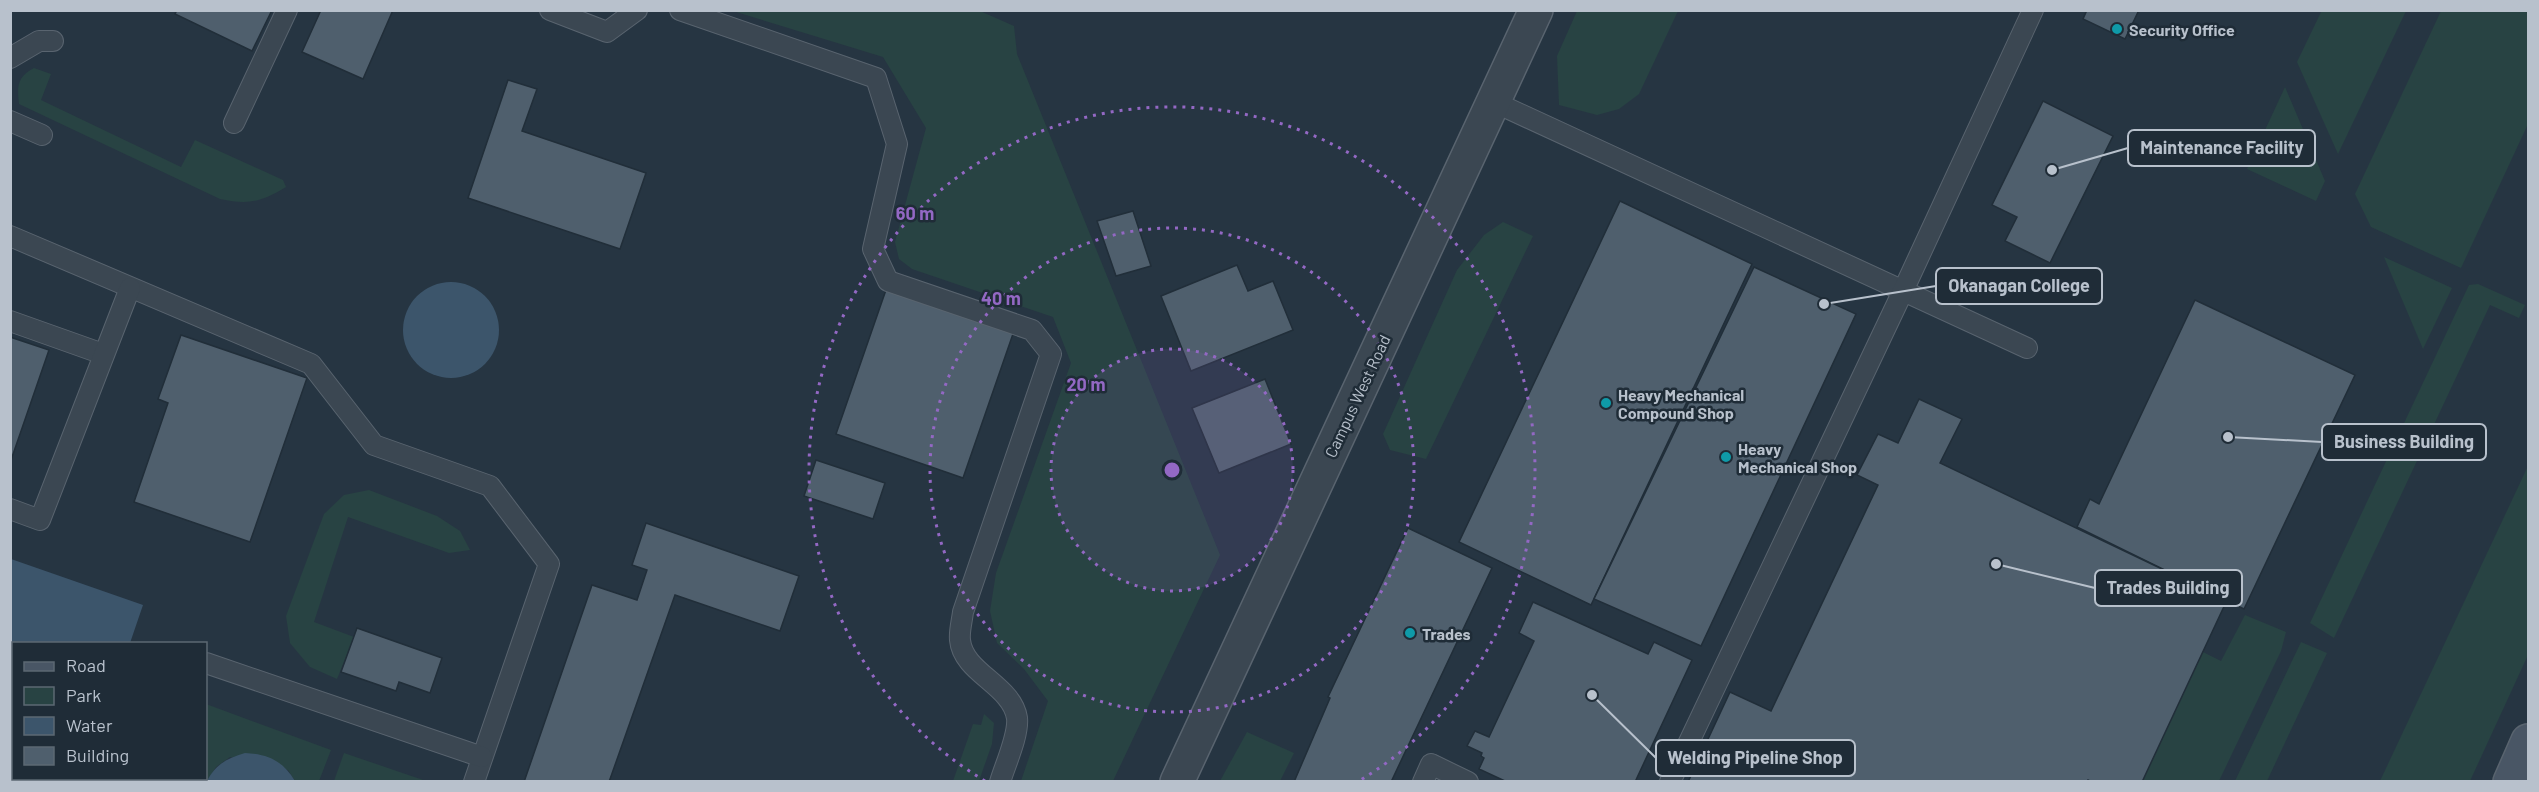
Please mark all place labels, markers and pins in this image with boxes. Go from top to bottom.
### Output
place label: Security Office [2129,20,2235,39]
marker: Security Office [2110,22,2124,36]
callout: Maintenance Facility [2128,130,2315,166]
callout: Okanagan College [1936,268,2102,304]
place label: Heavy Mechanical Compound Shop [1618,385,1744,422]
marker: Heavy Mechanical Compound Shop [1599,396,1613,410]
callout: Business Building [2322,424,2486,460]
place label: Heavy Mechanical Shop [1738,439,1857,476]
marker: Heavy Mechanical Shop [1719,450,1733,464]
centre of rings [1162,460,1182,480]
callout: Trades Building [2095,570,2242,606]
place label: Trades [1422,624,1471,643]
marker: Trades [1403,626,1417,640]
callout: Welding Pipeline Shop [1656,740,1855,776]

